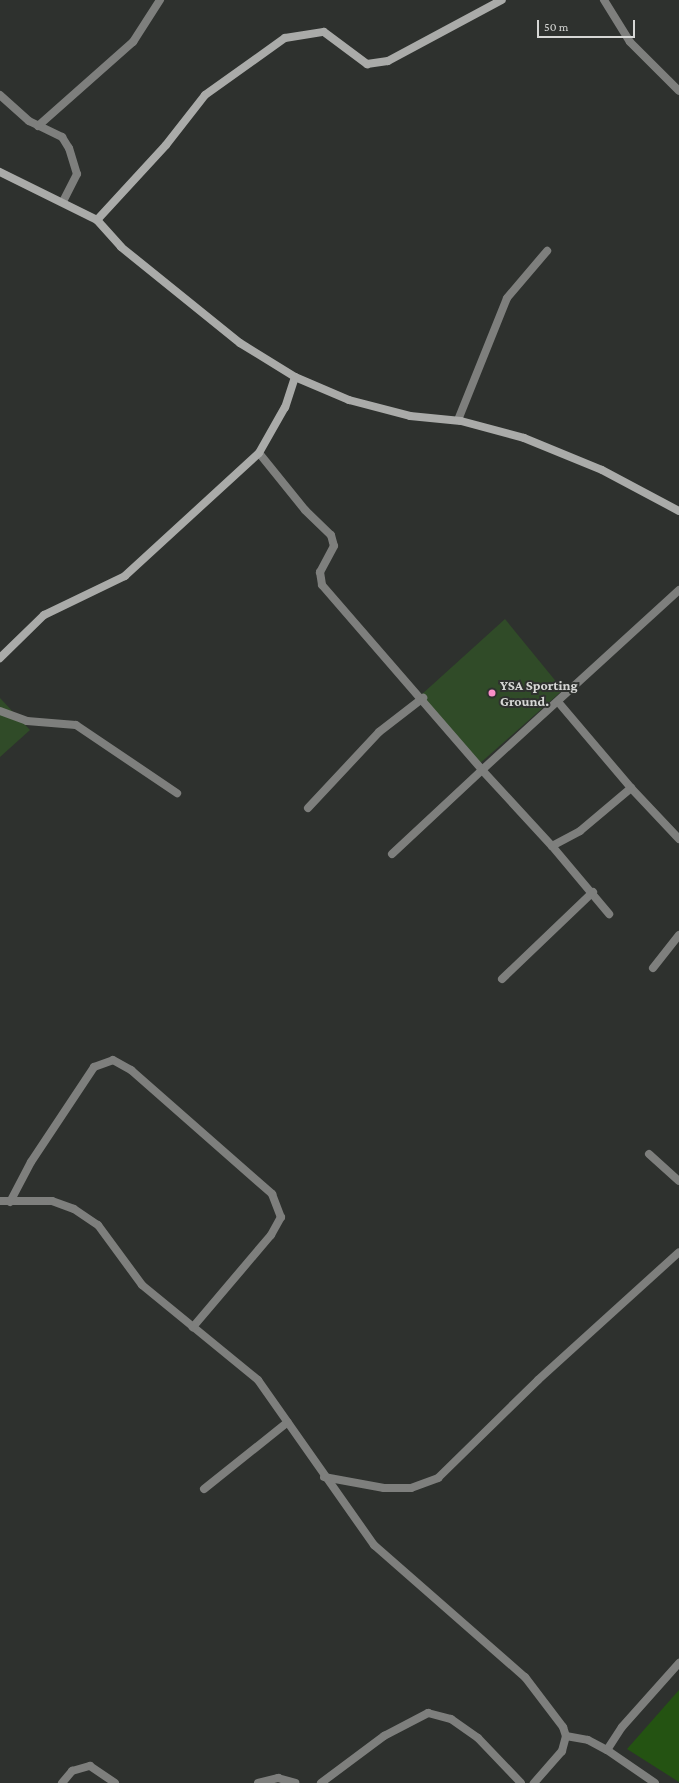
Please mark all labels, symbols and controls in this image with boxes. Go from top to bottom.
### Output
scale bar [539,12,637,38]
text: 50 m [544,20,568,34]
place label: YSA Sporting Ground. [500,677,578,710]
marker: YSA Sporting Ground. [487,688,497,698]

